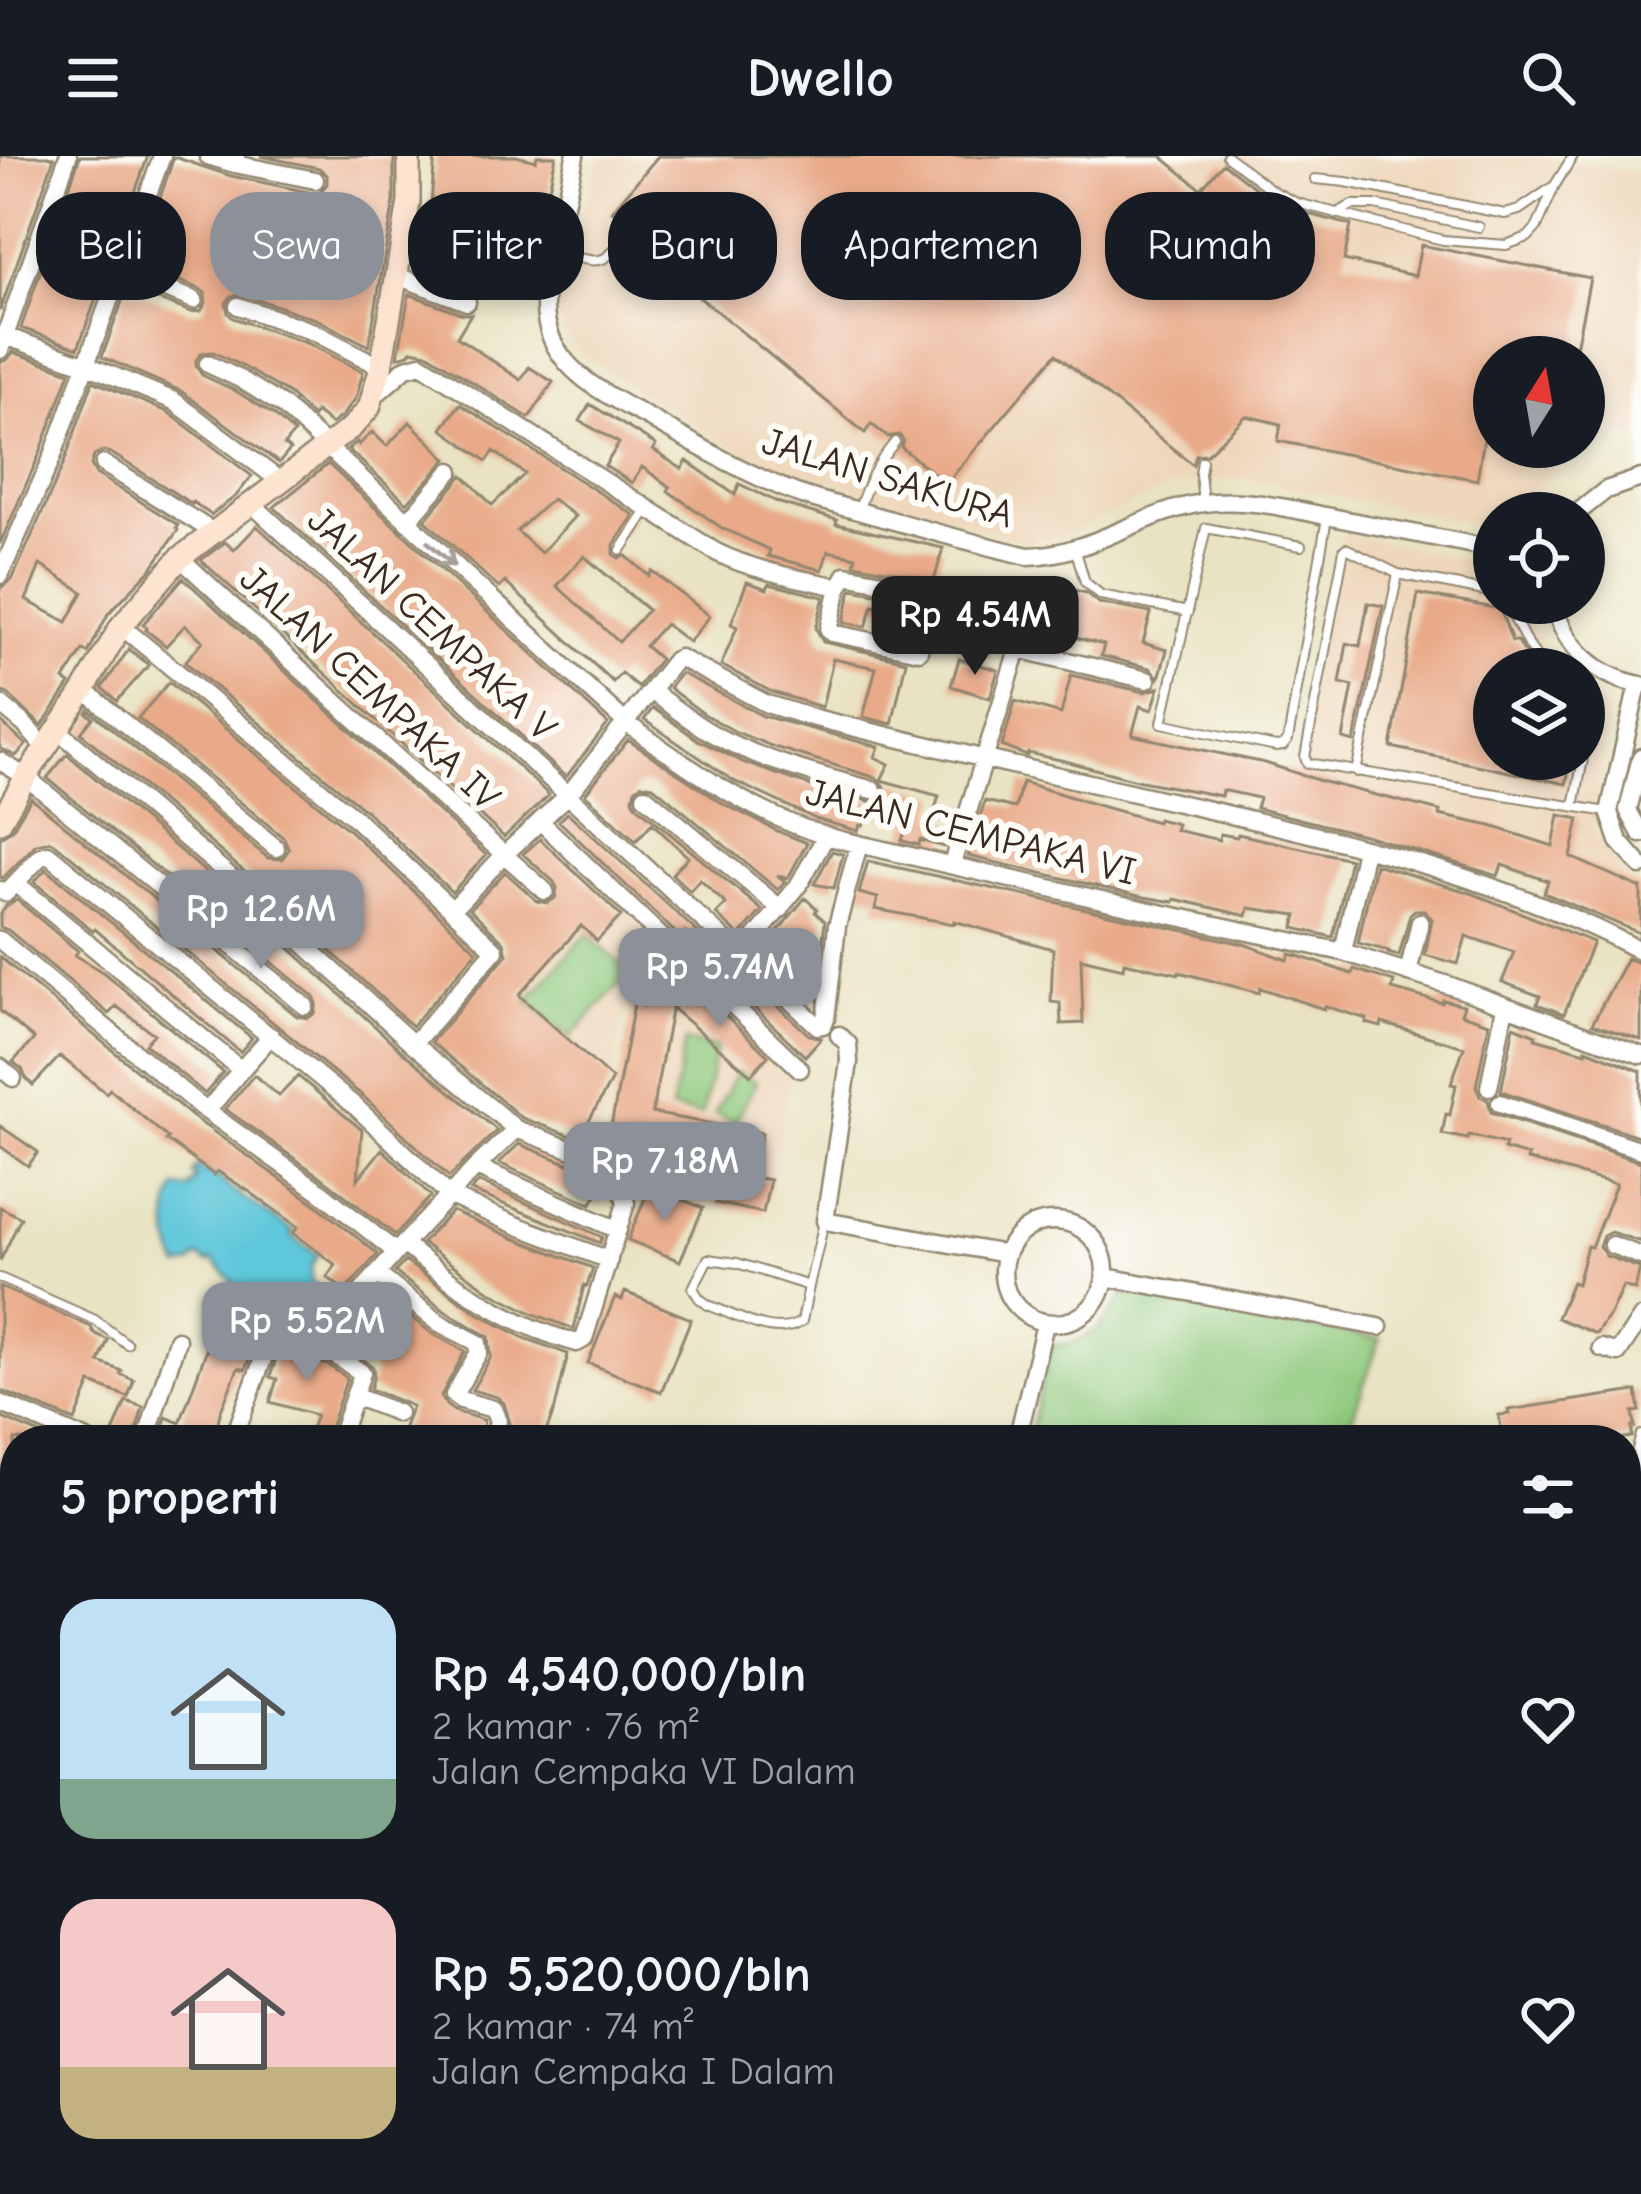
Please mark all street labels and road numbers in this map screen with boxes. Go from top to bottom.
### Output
street label: JALAN SAKURA [757,418,1019,538]
street label: JALAN CEMPAKA V [299,497,565,751]
street label: JALAN CEMPAKA IV [231,556,509,820]
street label: JALAN CEMPAKA VI [802,769,1140,895]

